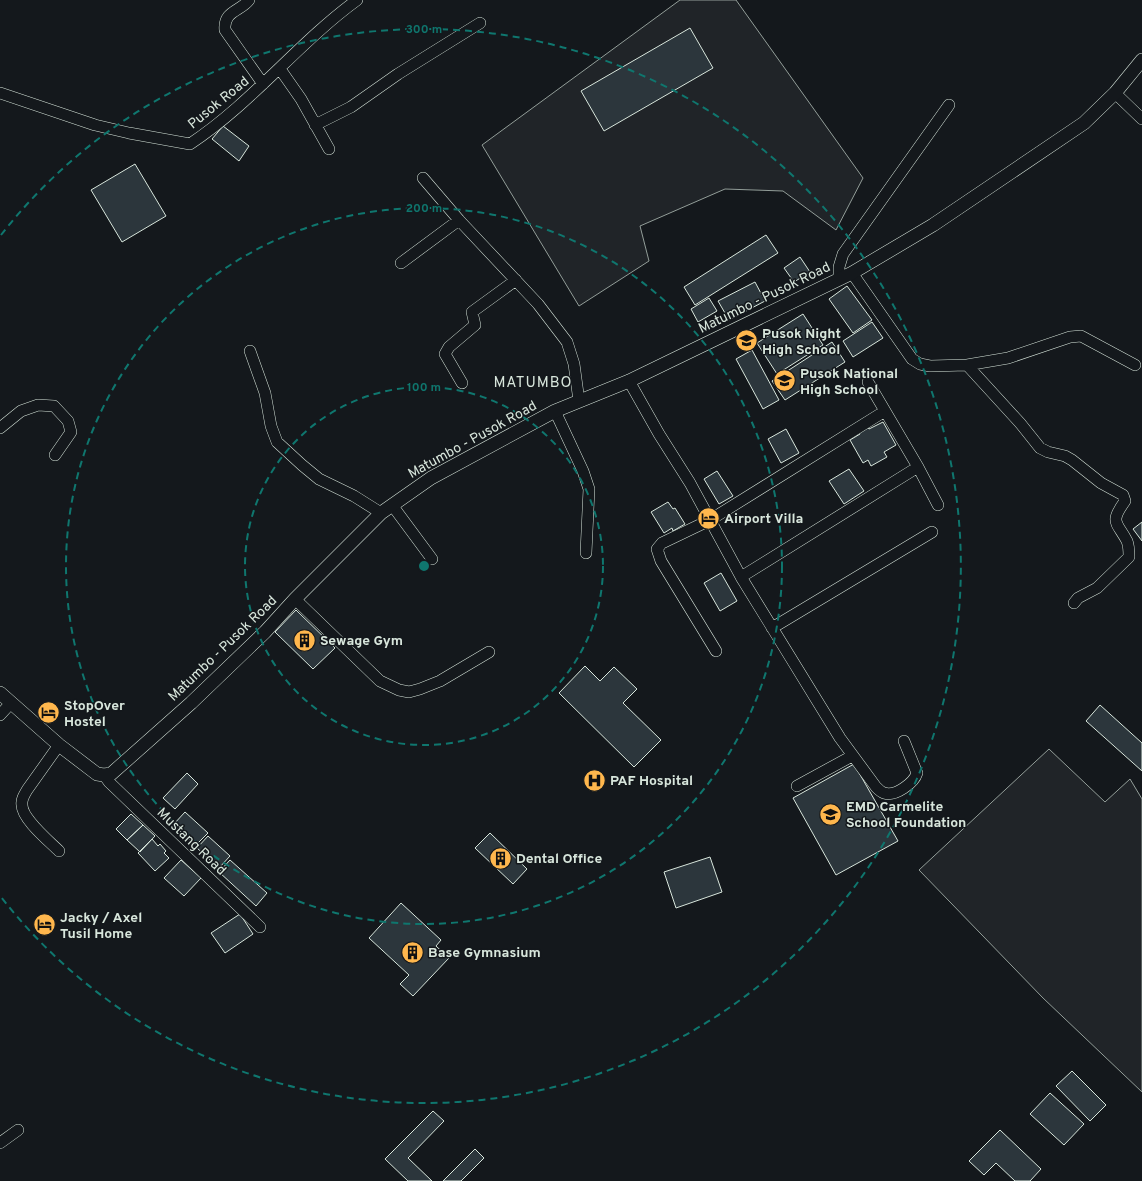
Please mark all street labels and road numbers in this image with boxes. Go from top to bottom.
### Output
street label: Pusok Road [185,73,253,133]
street label: Matumbo - Pusok Road [696,259,833,338]
street label: Matumbo - Pusok Road [405,398,540,483]
street label: Matumbo - Pusok Road [165,593,281,705]
street label: Mustang Road [153,805,229,879]

